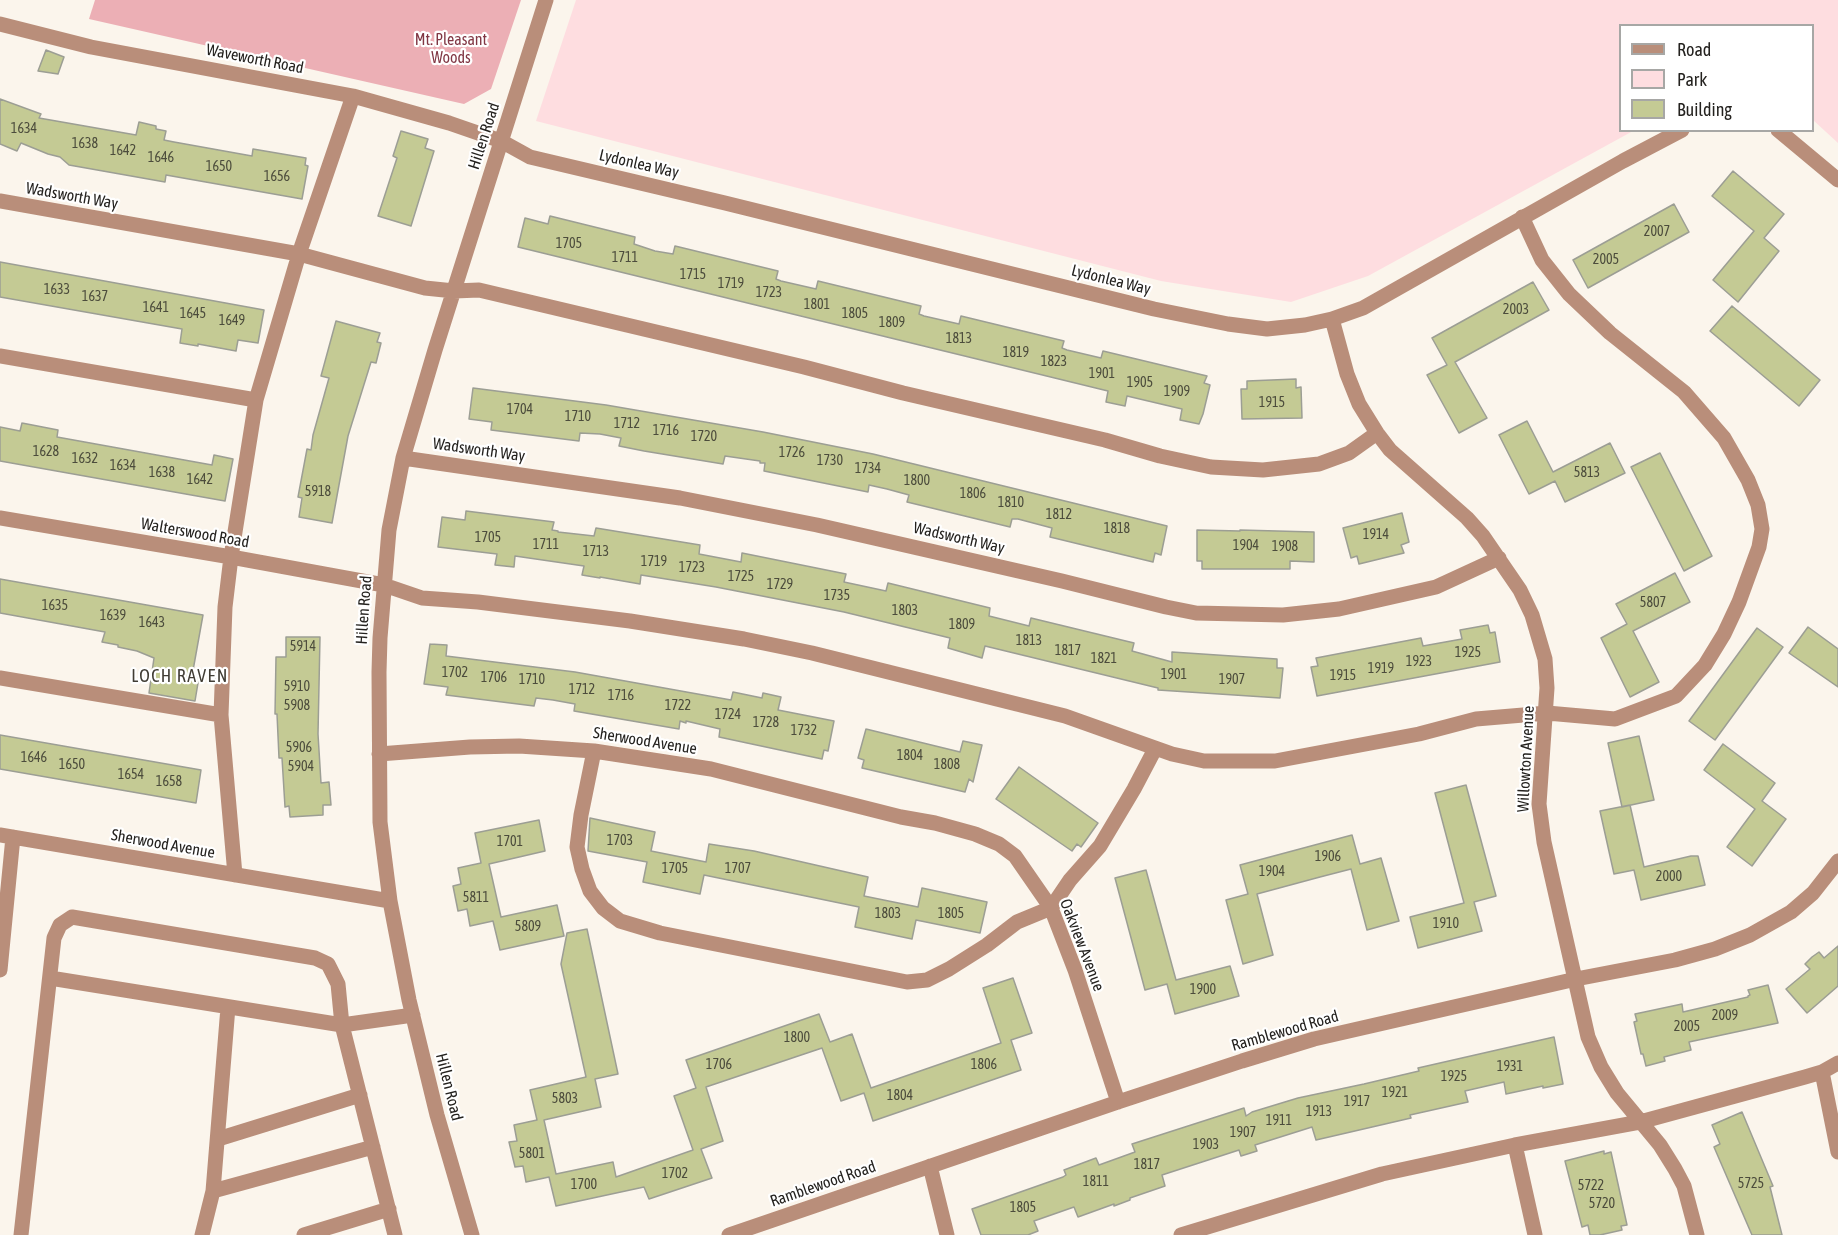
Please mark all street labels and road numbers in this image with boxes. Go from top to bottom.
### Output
street label: Waveworth Road [205,40,305,78]
street label: Hillen Road [464,100,504,172]
street label: Lydonlea Way [597,146,681,182]
street label: Wadsworth Way [25,178,119,214]
street label: Lydonlea Way [1069,261,1153,299]
street label: Wadsworth Way [432,434,526,466]
street label: Walterswood Road [139,514,251,552]
street label: Wadsworth Way [912,518,1006,558]
street label: Hillen Road [352,575,376,645]
street label: Willowton Avenue [1514,705,1538,813]
street label: Sherwood Avenue [592,723,698,759]
street label: Sherwood Avenue [110,825,216,863]
street label: Oakview Avenue [1056,896,1108,994]
street label: Ramblewood Road [1229,1007,1341,1055]
street label: Hillen Road [431,1051,467,1123]
street label: Ramblewood Road [768,1157,878,1211]

